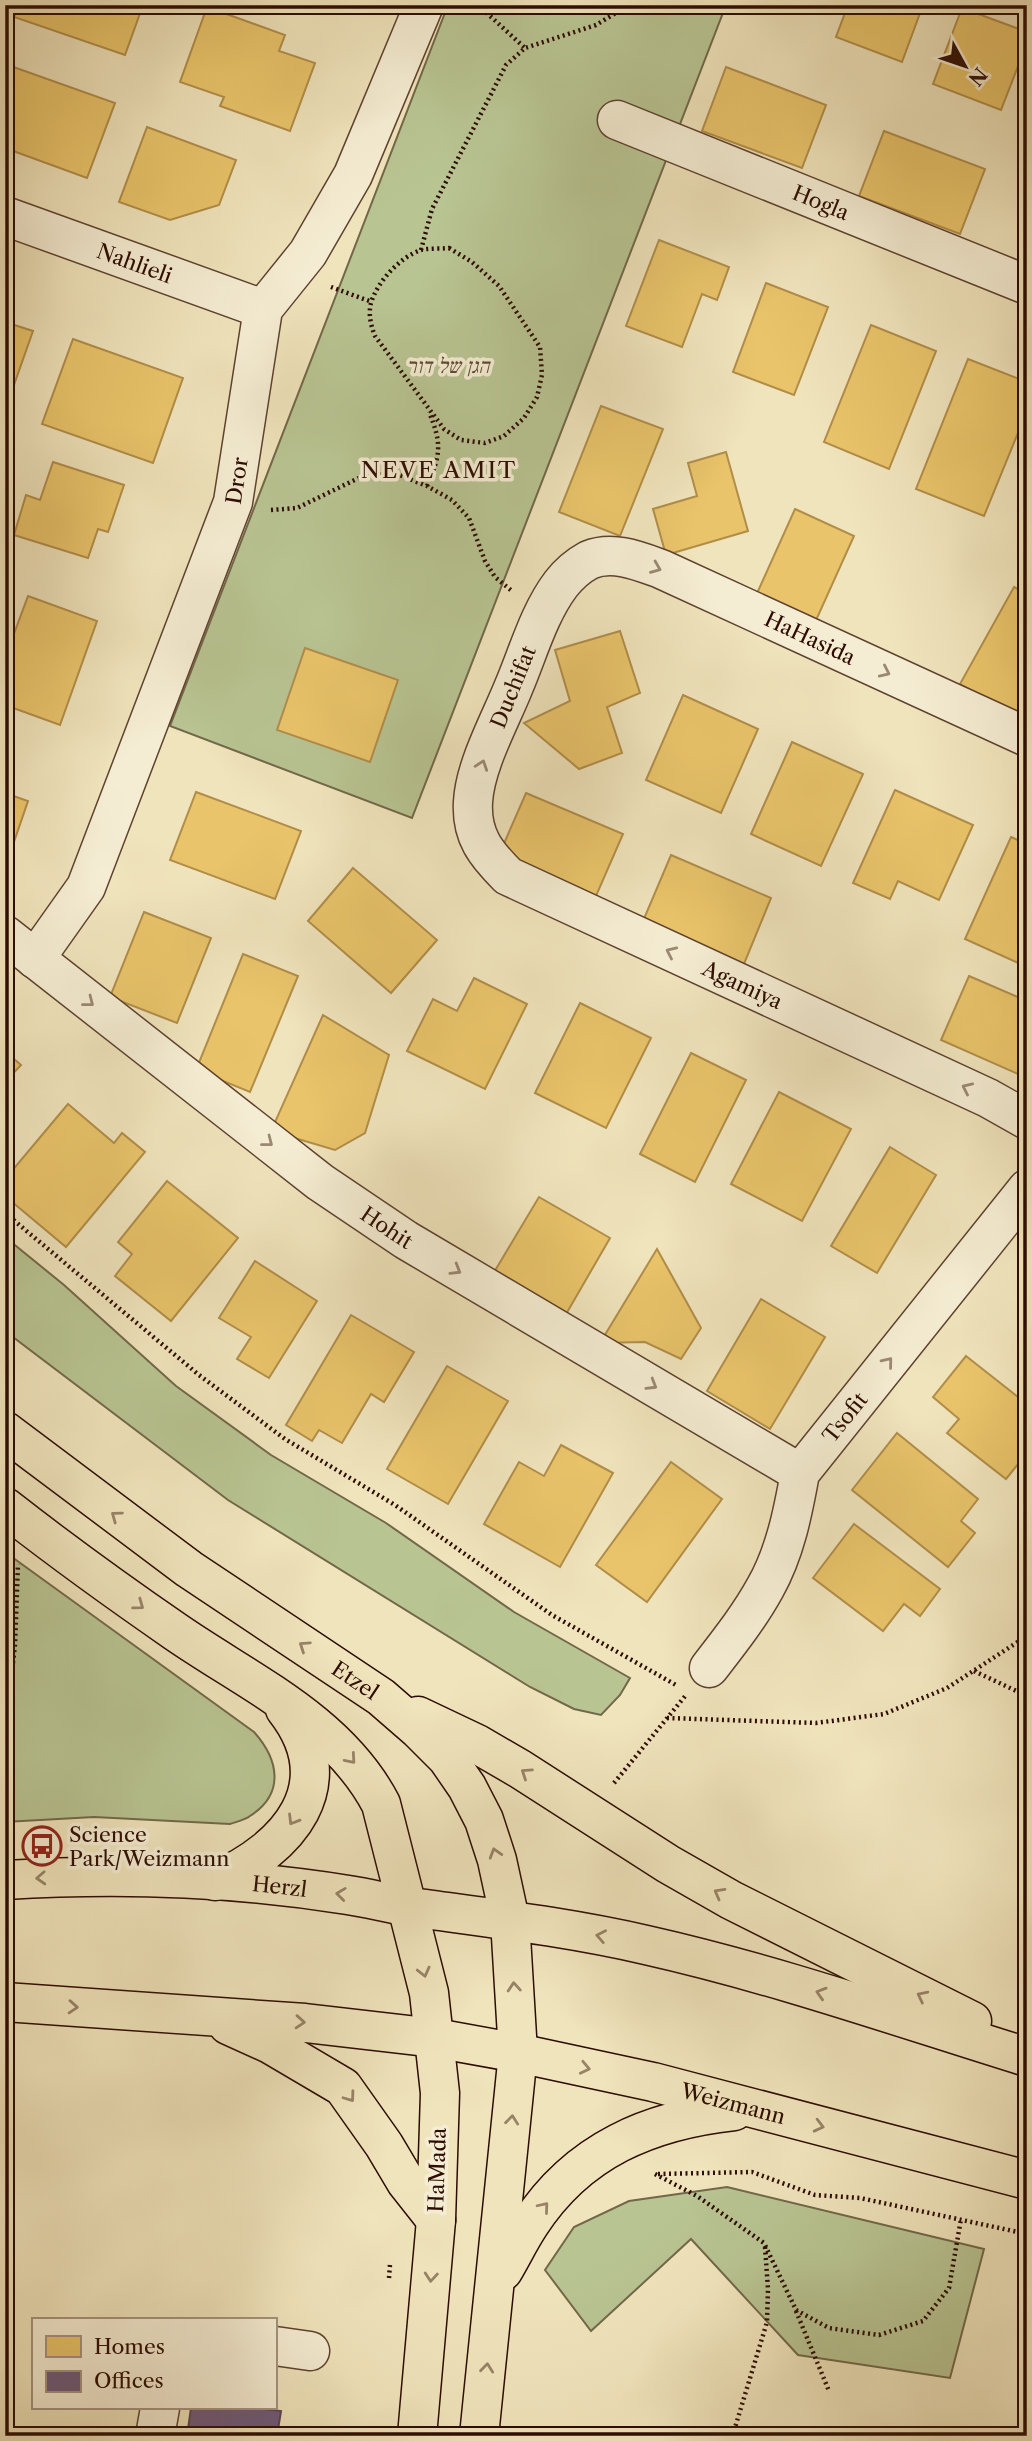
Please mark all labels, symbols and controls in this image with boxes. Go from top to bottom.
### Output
north arrow [930,32,1000,102]
text: N [964,63,992,90]
street label: Hogla [789,180,854,225]
street label: Nahlieli [94,238,176,288]
park label: הגן של דור [406,353,491,378]
street label: Dror [220,455,252,506]
district label: NEVE AMIT [361,456,517,484]
one-way arrow [649,559,661,573]
street label: HaHasida [761,606,860,670]
street label: Duchifat [485,642,541,732]
one-way arrow [878,664,891,678]
one-way arrow [474,759,488,771]
one-way arrow [666,946,678,960]
street label: Agamiya [698,955,788,1014]
one-way arrow [82,993,94,1006]
one-way arrow [961,1082,974,1096]
one-way arrow [261,1133,273,1146]
street label: Hohit [356,1201,418,1254]
one-way arrow [449,1261,462,1274]
one-way arrow [880,1358,892,1371]
one-way arrow [644,1377,657,1390]
street label: Tsofit [817,1387,872,1447]
one-way arrow [112,1512,124,1524]
one-way arrow [131,1597,144,1609]
one-way arrow [298,1641,311,1654]
street label: Etzel [327,1655,383,1704]
one-way arrow [343,1751,355,1764]
one-way arrow [521,1769,534,1781]
one-way arrow [288,1813,301,1826]
place label: Science Park/Weizmann [69,1822,229,1871]
bus stop icon: Science Park/Weizmann [21,1825,63,1867]
one-way arrow [488,1848,503,1860]
one-way arrow [35,1871,46,1886]
street label: Herzl [251,1871,309,1901]
one-way arrow [335,1887,347,1902]
one-way arrow [714,1888,727,1901]
one-way arrow [595,1930,607,1945]
one-way arrow [416,1966,430,1978]
one-way arrow [507,1981,522,1992]
one-way arrow [816,1987,828,2002]
one-way arrow [917,1991,929,2005]
one-way arrow [68,1999,79,2014]
one-way arrow [295,2014,306,2029]
one-way arrow [579,2060,591,2074]
street label: Weizmann [677,2077,788,2129]
one-way arrow [342,2089,354,2102]
one-way arrow [504,2114,519,2125]
one-way arrow [813,2118,825,2132]
street label: HaMada [423,2126,451,2213]
one-way arrow [536,2202,548,2215]
one-way arrow [424,2272,439,2283]
legend [32,2318,276,2410]
text: Homes [94,2334,165,2359]
one-way arrow [479,2362,494,2374]
text: Offices [94,2368,164,2393]

